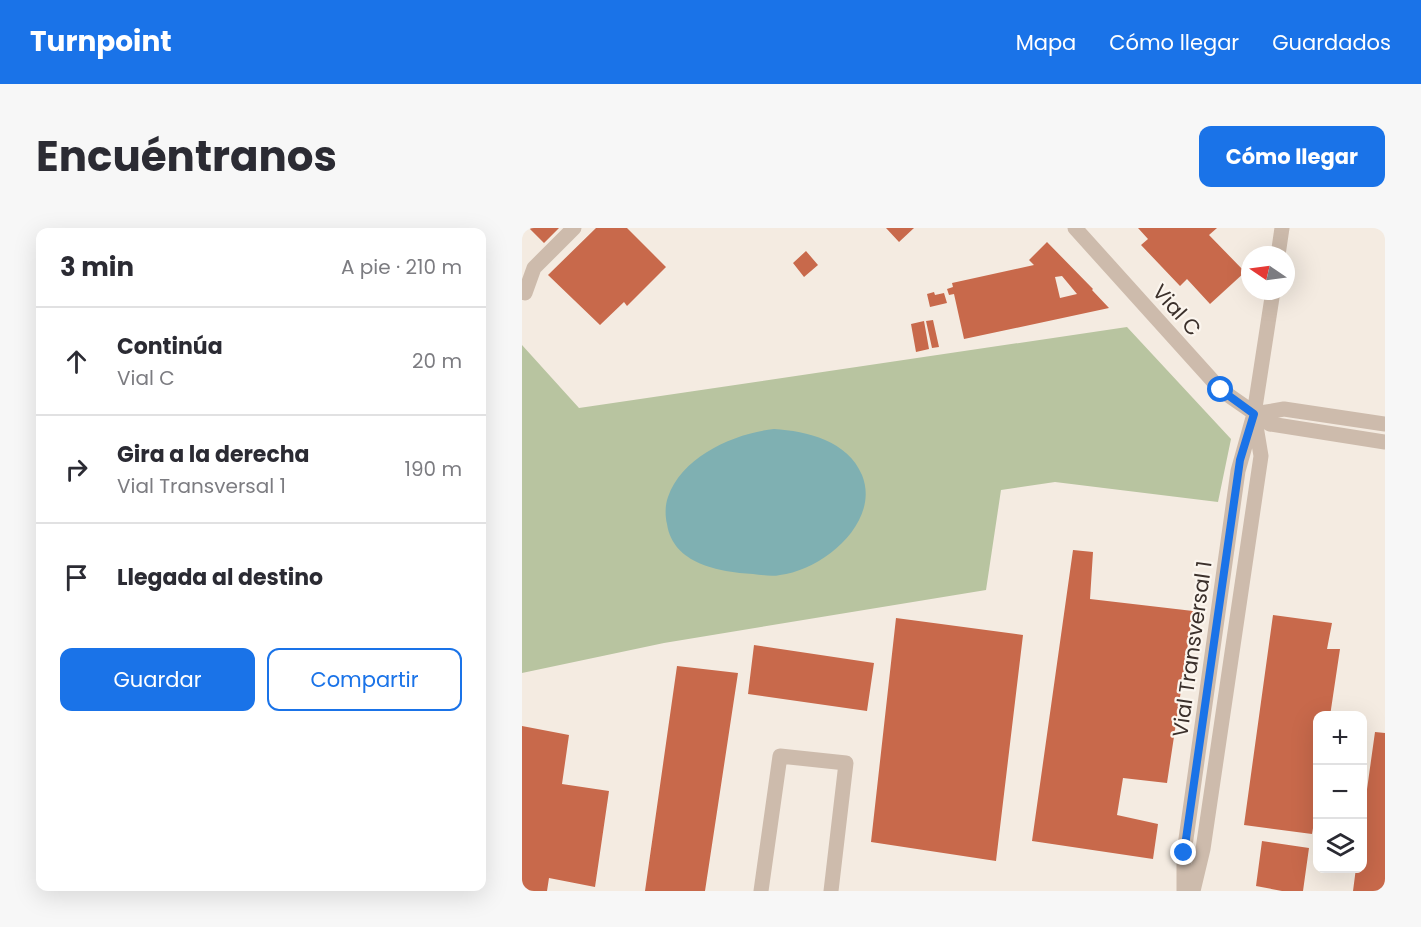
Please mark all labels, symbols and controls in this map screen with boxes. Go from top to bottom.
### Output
text: Turnpoint [30,22,172,61]
text: Mapa [1016,28,1076,57]
text: Cómo llegar [1109,28,1239,57]
text: Guardados [1272,28,1391,57]
button: Cómo llegar [1199,126,1385,187]
text: Encuéntranos [36,127,337,186]
north arrow [1241,246,1295,300]
text: 3 min [60,249,134,285]
text: A pie · 210 m [341,253,462,281]
street label: Vial C [1146,278,1208,342]
text: Continúa [117,331,223,362]
icon: ahead [60,345,93,378]
text: 20 m [412,347,462,375]
text: Vial C [117,364,175,392]
route start [1207,376,1233,402]
text: Gira a la derecha [117,439,310,470]
icon: right [60,453,93,486]
text: 190 m [405,455,462,483]
text: Vial Transversal 1 [117,472,286,500]
street label: Vial Transversal 1 [1165,559,1219,739]
icon: arrive [60,561,93,594]
text: Llegada al destino [117,562,323,593]
button: Guardar [60,648,255,711]
button: Compartir [267,648,462,711]
map controls [1313,711,1367,873]
button: + [1313,711,1367,765]
button: − [1313,765,1367,819]
button: layers [1313,819,1367,873]
route end [1170,839,1196,865]

